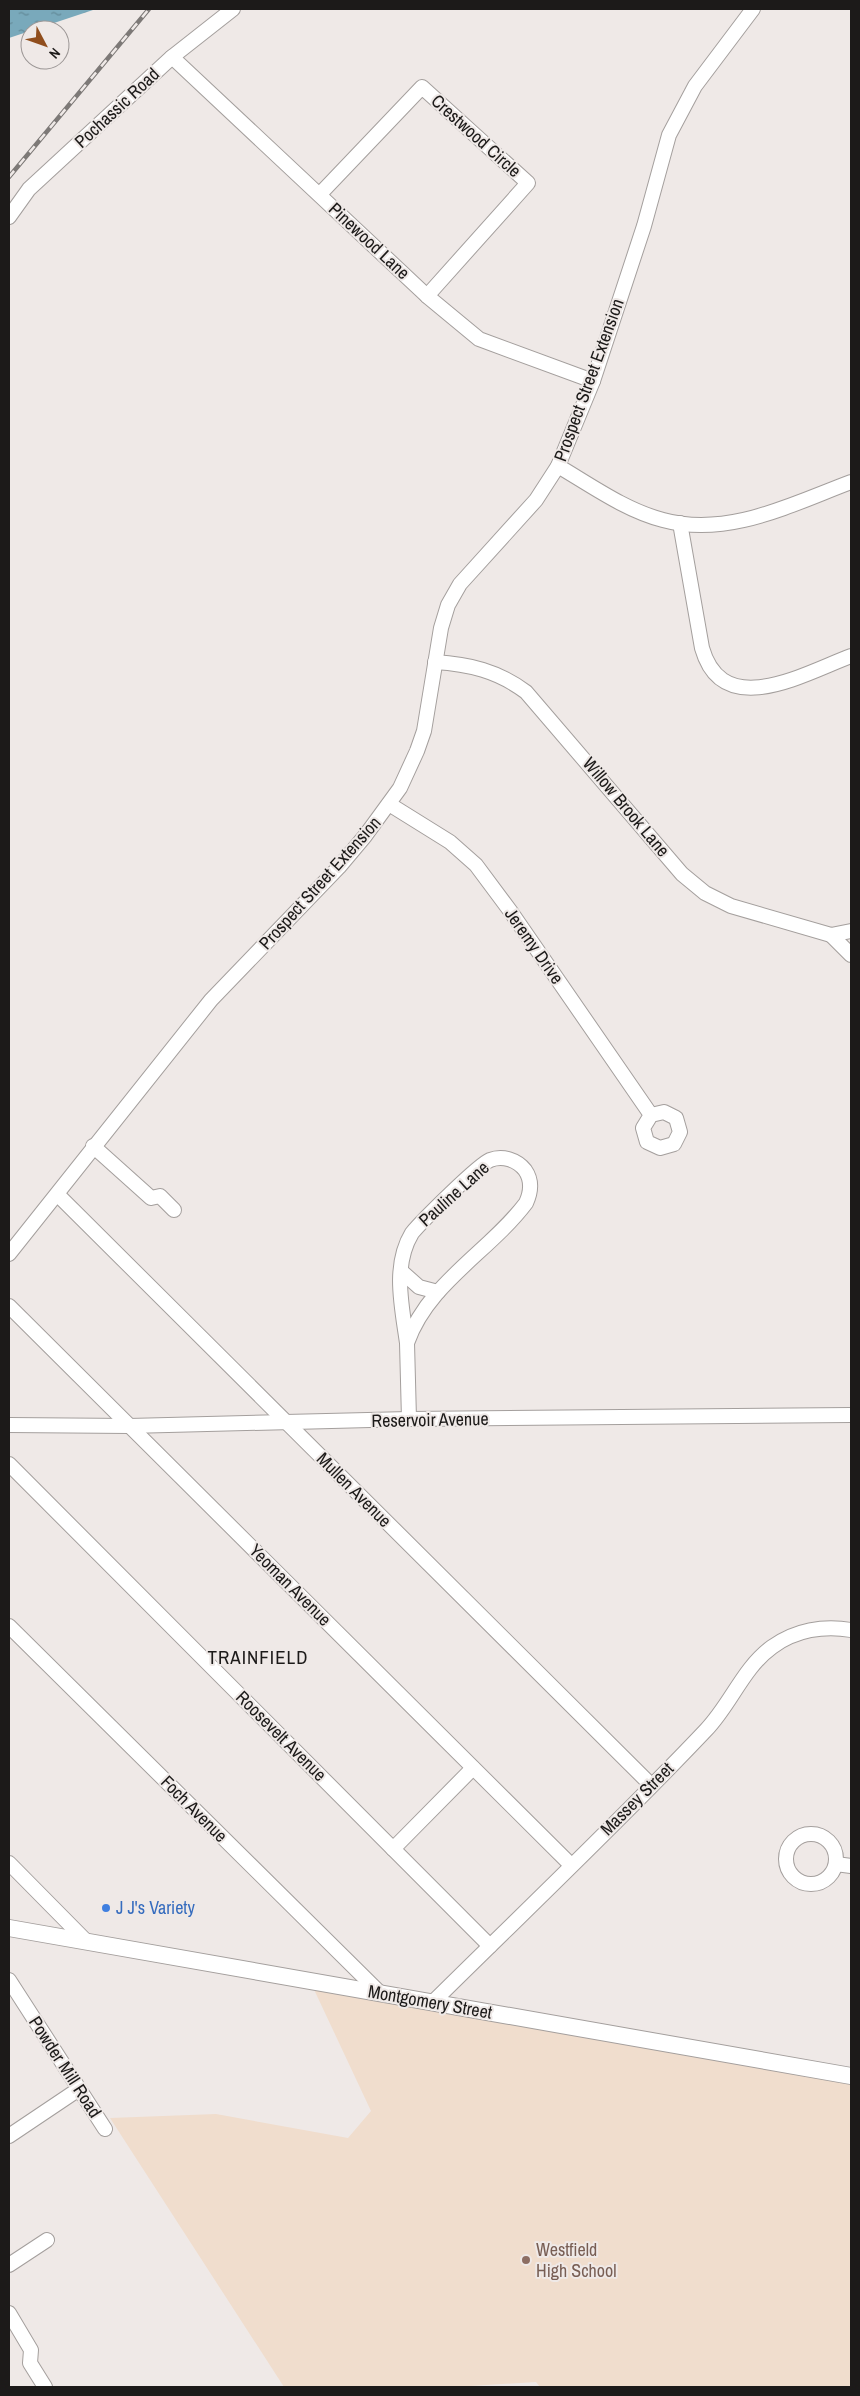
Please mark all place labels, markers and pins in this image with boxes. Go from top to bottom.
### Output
place label: J J's Variety [116,1895,195,1920]
marker: J J's Variety [100,1902,112,1914]
place label: Westfield High School [536,2237,616,2283]
marker: Westfield High School [520,2254,532,2266]

